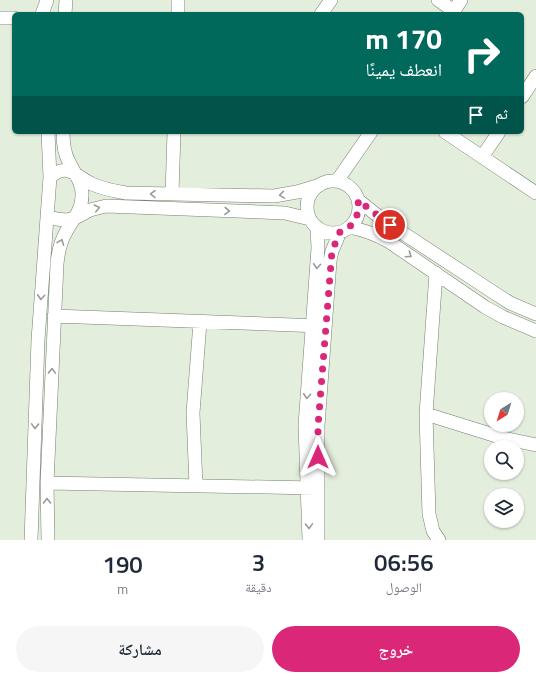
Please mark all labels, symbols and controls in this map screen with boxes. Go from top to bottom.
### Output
text: 170 m [365,17,442,60]
icon: right [456,28,508,80]
text: انعطف يمينًا [365,56,442,83]
text: ثم [495,102,508,125]
icon: arrive [465,104,487,126]
one-way arrow [150,189,156,198]
one-way arrow [279,190,285,198]
one-way arrow [94,205,101,213]
one-way arrow [224,207,230,215]
pin [373,208,407,242]
icon: arrive [379,214,401,236]
one-way arrow [57,238,65,245]
one-way arrow [405,250,412,258]
one-way arrow [312,263,321,269]
one-way arrow [37,294,45,300]
one-way arrow [48,368,56,374]
north arrow [484,392,524,432]
map controls [484,392,524,528]
one-way arrow [303,393,312,399]
one-way arrow [31,423,40,429]
position arrow [297,436,339,478]
button: search [484,440,524,480]
button: layers [484,488,524,528]
one-way arrow [43,498,51,504]
one-way arrow [304,523,313,529]
text: 3 [252,544,265,580]
text: 06:56 [374,544,434,580]
text: 190 [102,546,143,582]
text: دقيقة [245,577,272,597]
text: الوصول [386,577,422,597]
text: m [117,579,128,599]
button: مشاركة [16,626,264,672]
button: خروج [272,626,520,672]

